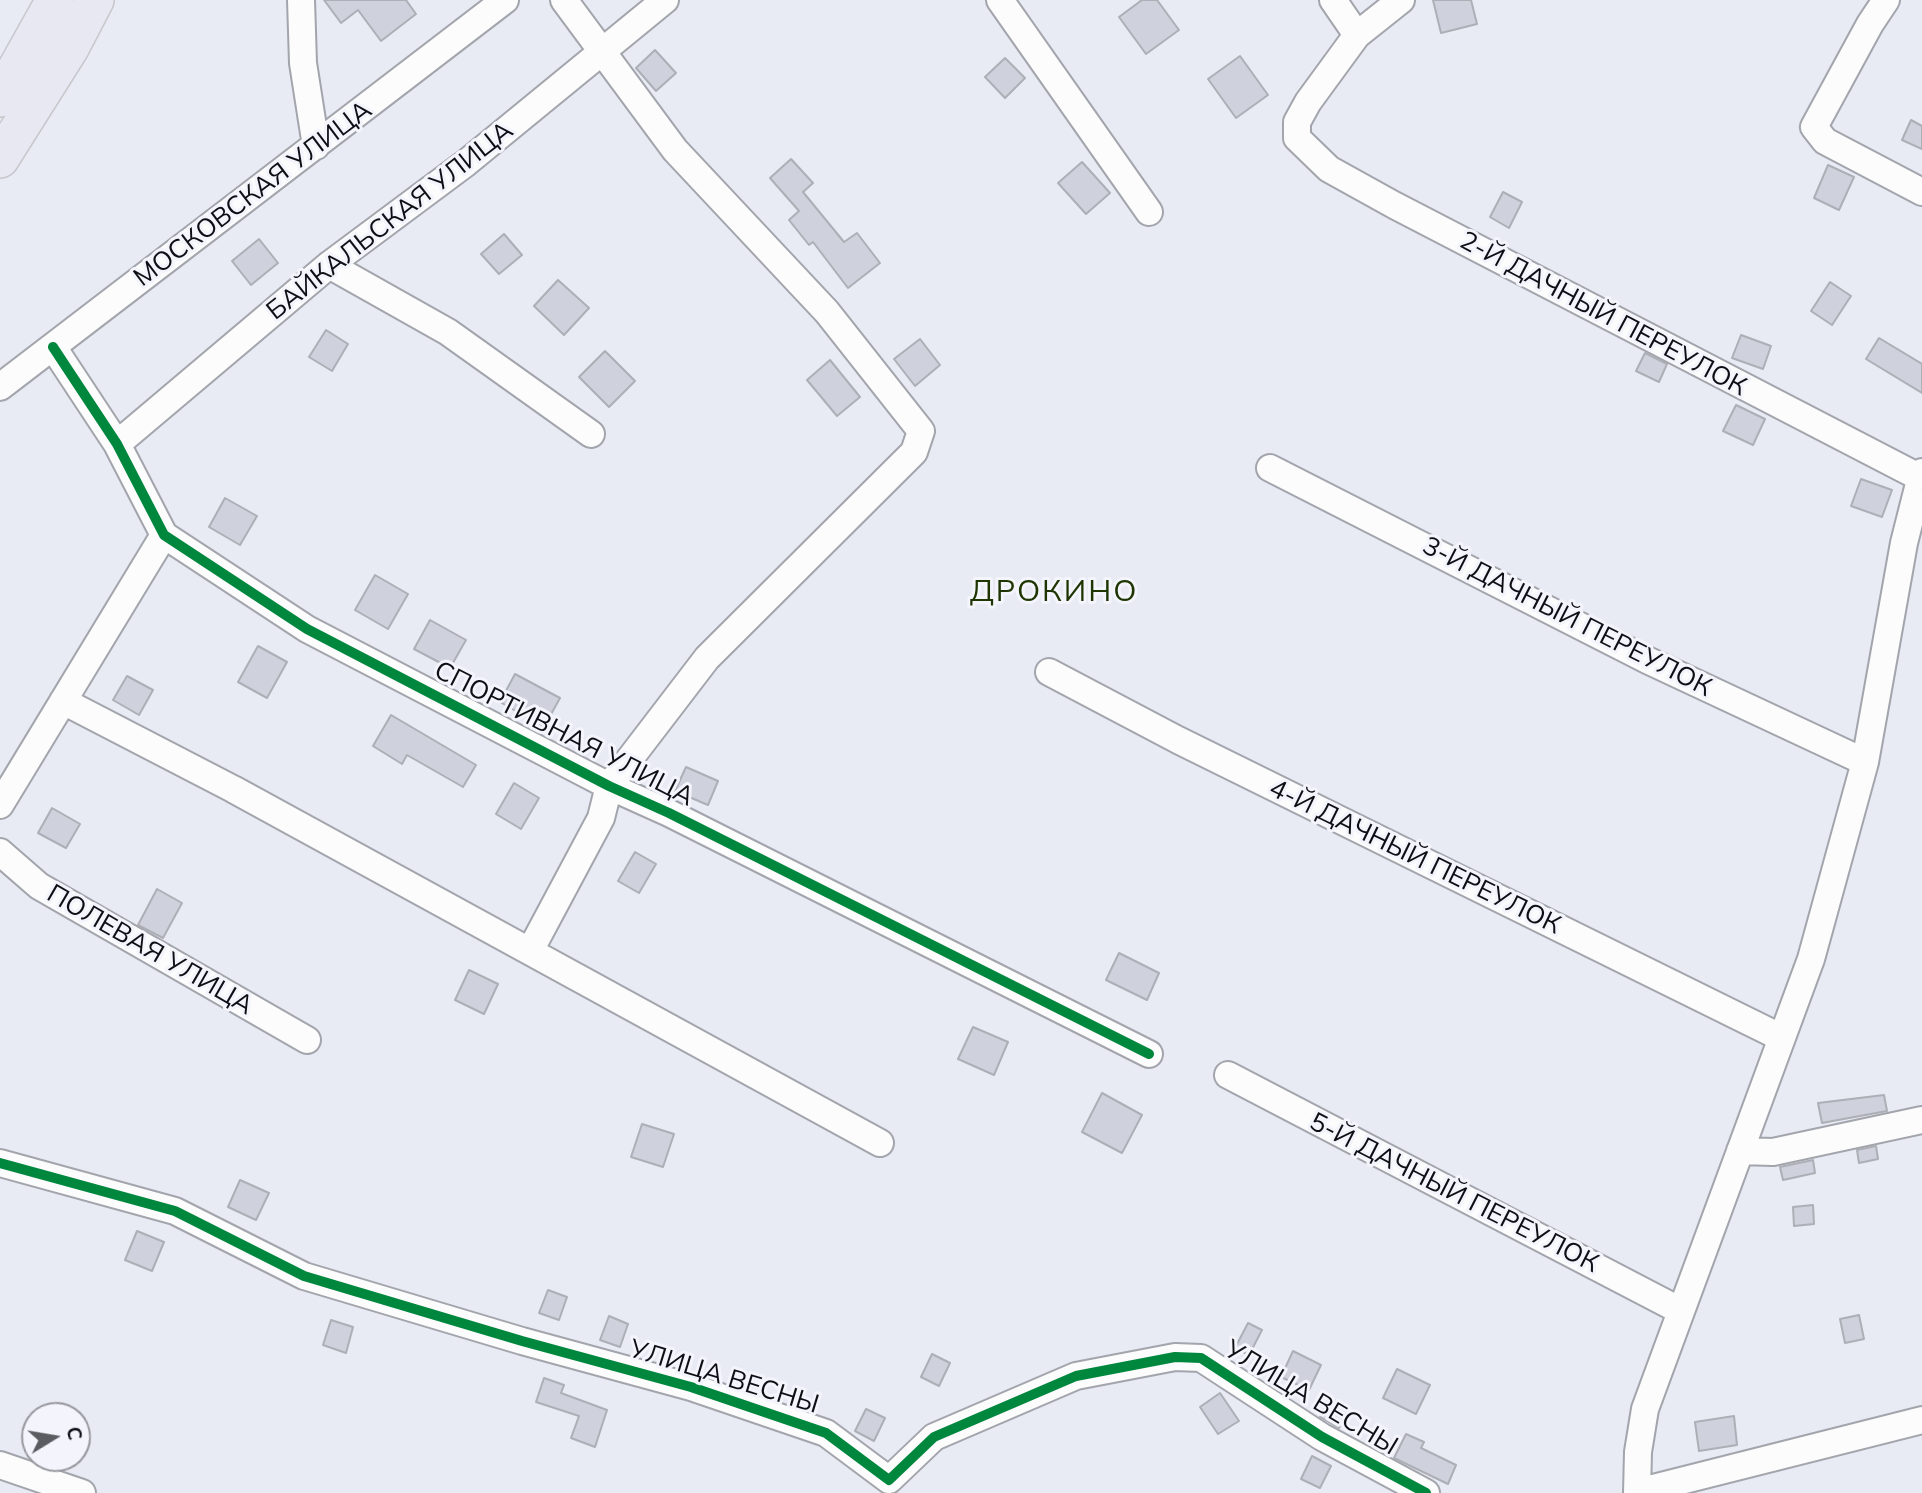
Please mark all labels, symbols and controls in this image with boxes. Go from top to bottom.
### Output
street label: МОСКОВСКАЯ УЛИЦА [128,94,378,294]
street label: БАЙКАЛЬСКАЯ УЛИЦА [261,115,519,327]
street label: 2-Й ДАЧНЫЙ ПЕРЕУЛОК [1454,225,1752,403]
street label: 3-Й ДАЧНЫЙ ПЕРЕУЛОК [1417,530,1717,704]
district label: ДРОКИНО [971,574,1137,610]
street label: СПОРТИВНАЯ УЛИЦА [429,655,699,813]
street label: 4-Й ДАЧНЫЙ ПЕРЕУЛОК [1264,773,1566,941]
street label: ПОЛЕВАЯ УЛИЦА [41,878,259,1022]
street label: 5-Й ДАЧНЫЙ ПЕРЕУЛОК [1304,1106,1604,1280]
street label: УЛИЦА ВЕСНЫ [625,1333,823,1421]
street label: УЛИЦА ВЕСНЫ [1219,1334,1403,1462]
north arrow [21,1402,91,1472]
text: С [62,1425,88,1442]

